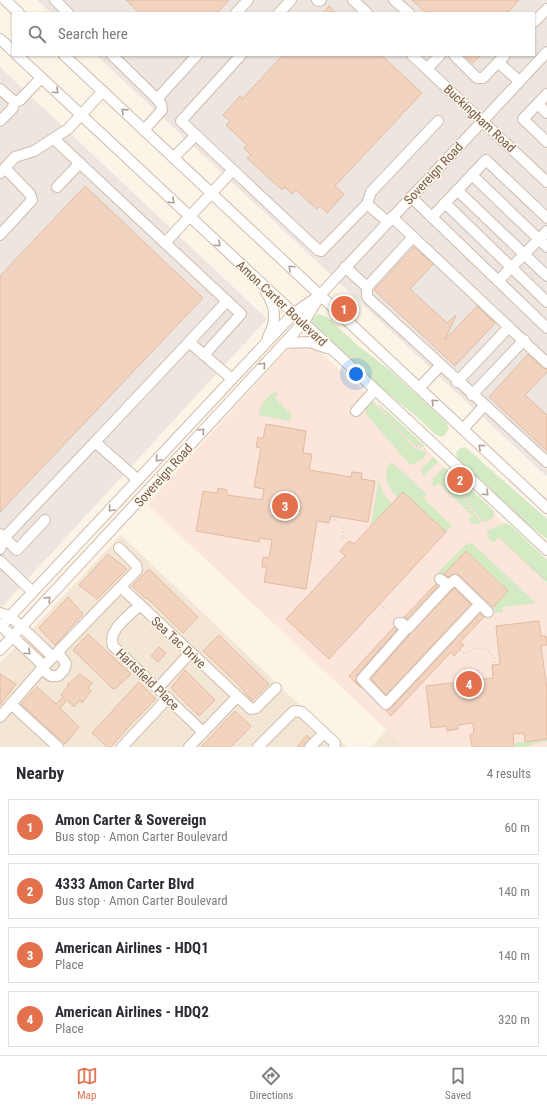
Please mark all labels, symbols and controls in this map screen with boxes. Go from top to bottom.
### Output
search box [12,12,535,56]
icon: search [26,23,48,45]
text: Search here [58,25,128,43]
street label: Buckingham Road [441,81,519,155]
one-way arrow [51,87,59,94]
one-way arrow [121,108,129,115]
street label: Sovereign Road [401,139,466,208]
one-way arrow [168,196,175,203]
one-way arrow [213,239,221,246]
street label: Amon Carter Boulevard [233,257,330,349]
one-way arrow [288,266,296,273]
pin: 1 [331,294,357,324]
one-way arrow [259,362,266,370]
your location [346,364,366,384]
one-way arrow [431,400,439,407]
one-way arrow [197,428,205,436]
street label: Sovereign Road [131,441,196,510]
one-way arrow [478,444,486,452]
one-way arrow [155,454,163,462]
pin: 2 [447,465,473,495]
one-way arrow [481,489,489,496]
pin: 3 [272,491,298,521]
one-way arrow [108,504,116,512]
one-way arrow [43,596,51,604]
street label: Sea Tac Drive [148,613,209,671]
street label: Hartsfield Place [113,646,182,713]
one-way arrow [23,647,31,655]
pin: 4 [456,669,482,699]
text: Nearby [16,763,64,783]
text: 4 results [487,766,531,781]
text: Amon Carter & Sovereign [55,811,206,829]
text: 1 [27,820,33,835]
text: 60 m [504,820,530,835]
text: Bus stop · Amon Carter Boulevard [55,829,228,844]
text: 4333 Amon Carter Blvd [55,875,194,893]
text: 2 [27,884,33,899]
text: 140 m [498,884,530,899]
text: Bus stop · Amon Carter Boulevard [55,893,228,908]
text: American Airlines - HDQ1 [55,939,209,957]
text: 3 [27,948,33,963]
text: 140 m [498,948,530,963]
text: Place [55,957,84,972]
text: American Airlines - HDQ2 [55,1003,209,1021]
text: 4 [27,1012,33,1027]
text: 320 m [498,1012,530,1027]
text: Place [55,1021,84,1036]
tab: Map [76,1065,98,1102]
tab: Directions [249,1065,293,1102]
tab: Saved [445,1065,471,1102]

